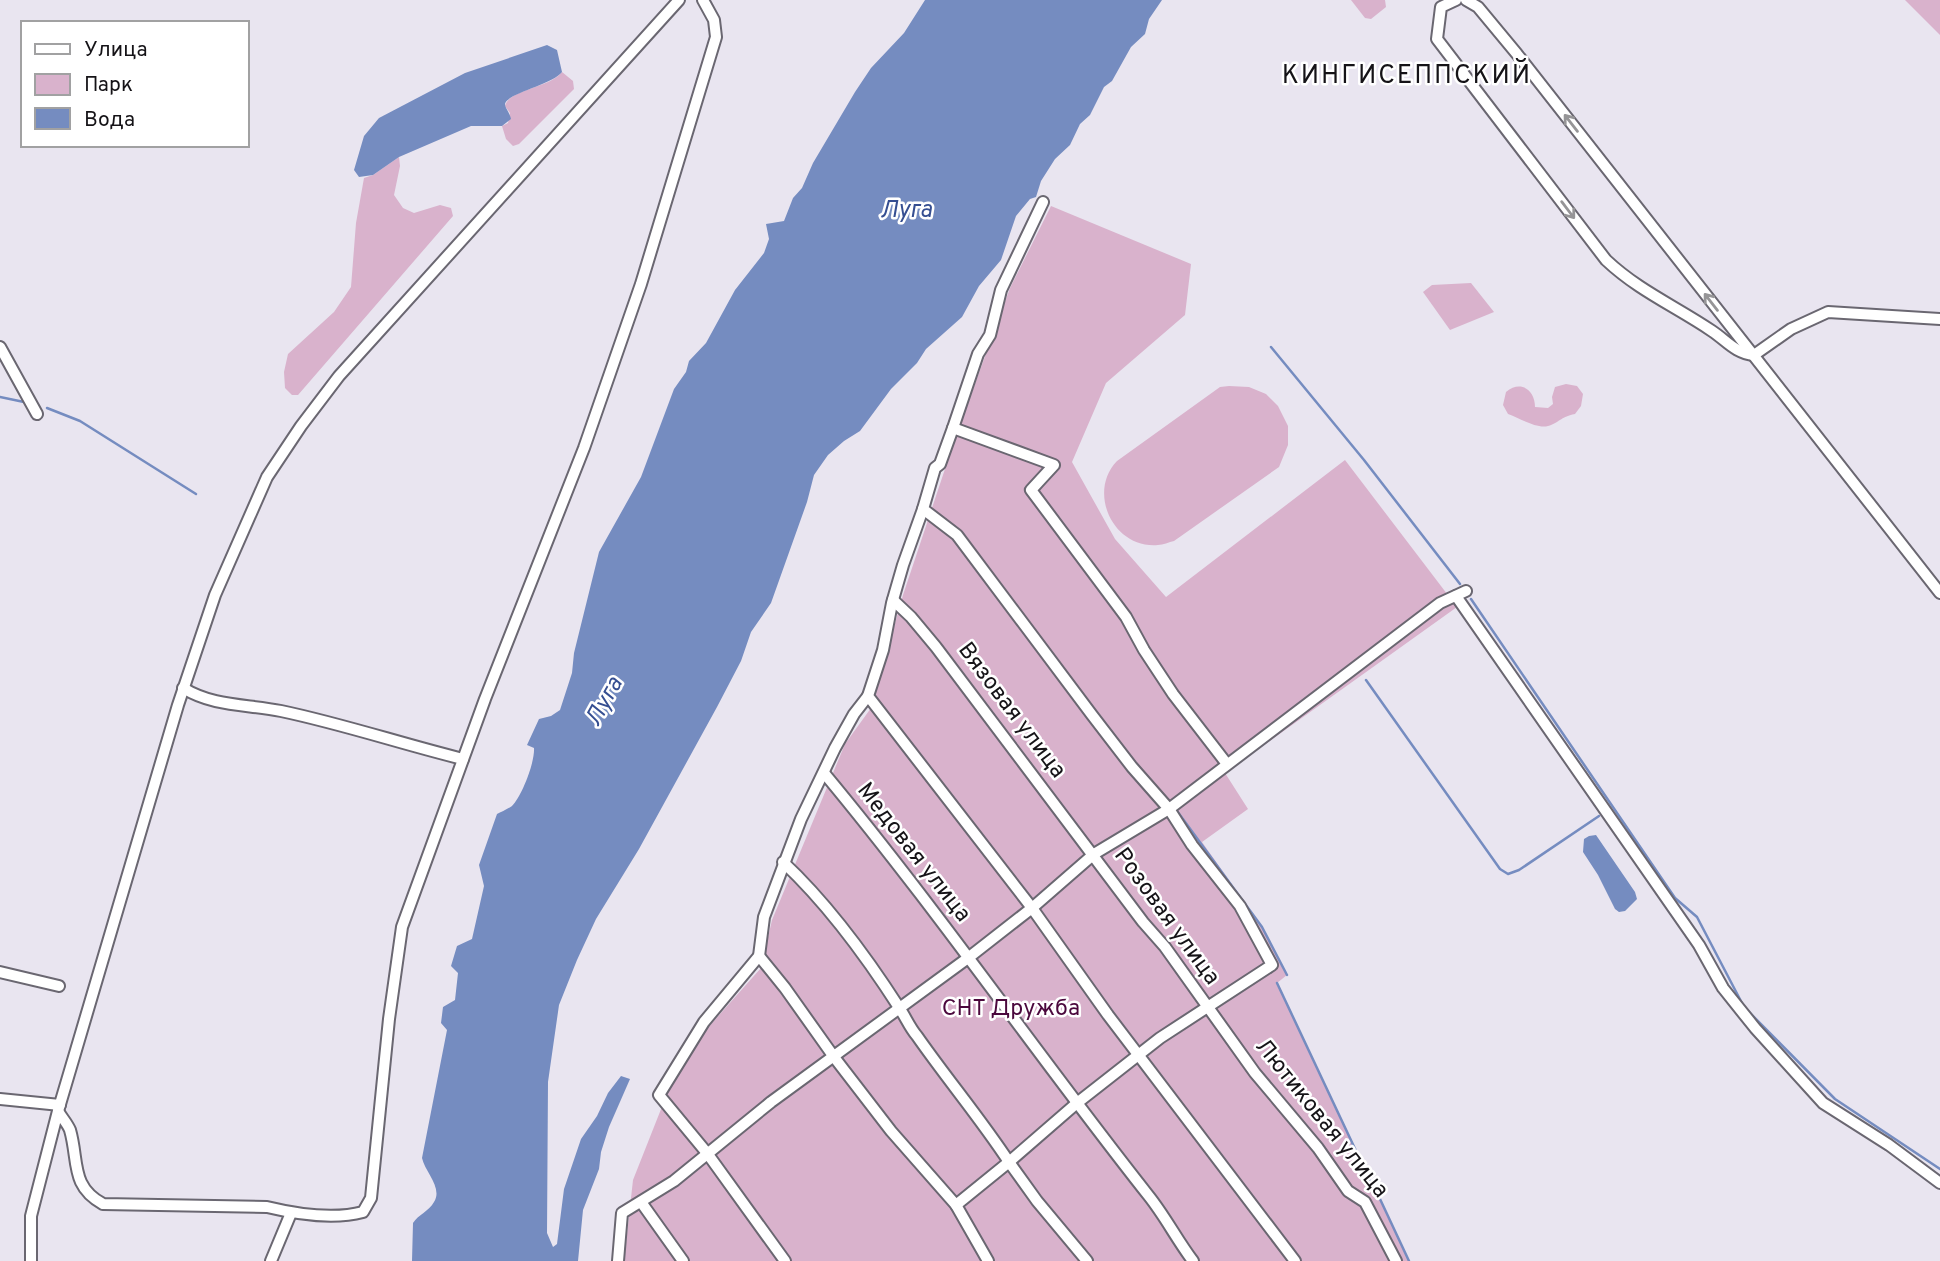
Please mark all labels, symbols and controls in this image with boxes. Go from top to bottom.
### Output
legend [21,21,248,147]
text: Улица [84,37,148,64]
district label: КИНГИСЕППСКИЙ [1282,58,1532,93]
text: Парк [84,72,133,99]
text: Вода [84,107,135,134]
one-way arrow [1563,114,1579,132]
water label: Луга [880,196,933,226]
one-way arrow [1560,200,1575,219]
one-way arrow [1704,293,1719,312]
street label: Вязовая улица [950,637,1072,785]
water label: Луга [579,671,631,732]
street label: Медовая улица [850,778,976,928]
street label: Розовая улица [1106,843,1226,991]
park label: СНТ Дружба [942,995,1080,1024]
street label: Лютиковая улица [1248,1033,1394,1205]

